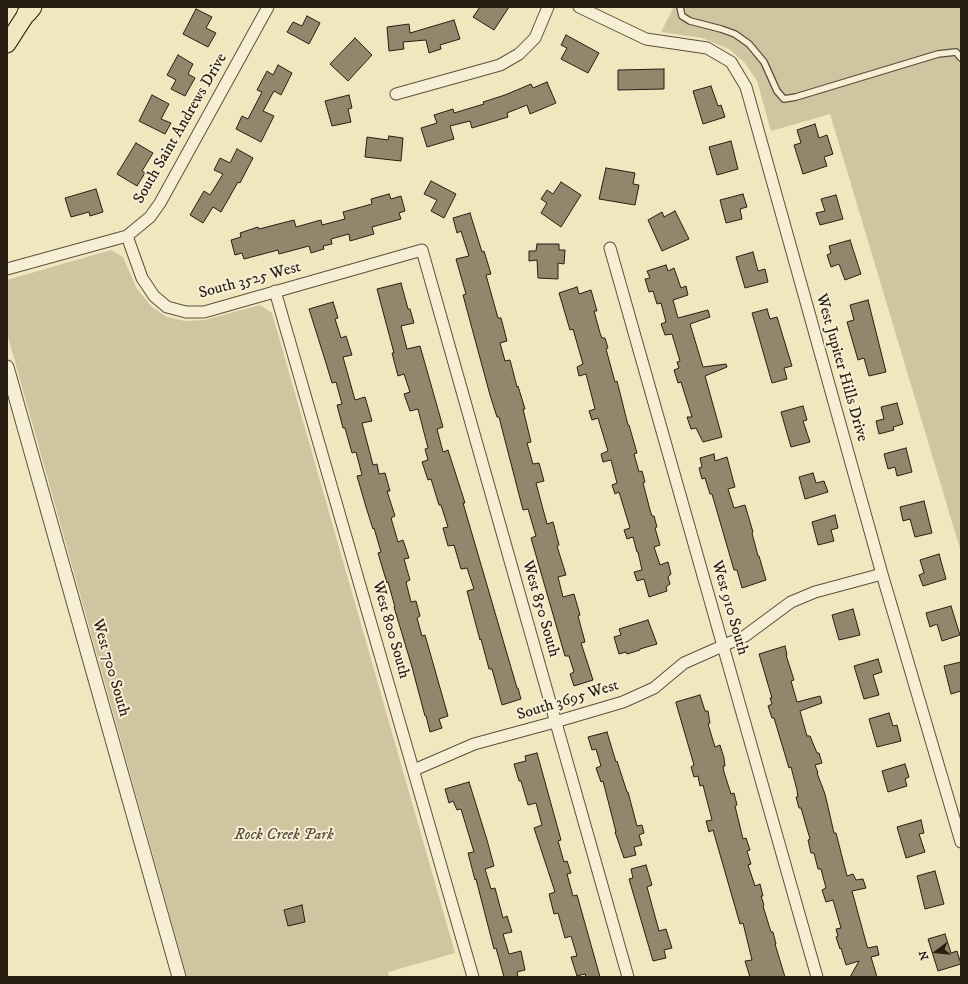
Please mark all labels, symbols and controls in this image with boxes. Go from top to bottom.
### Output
street label: South Saint Andrews Drive [130,50,232,208]
street label: South 3525 West [197,258,303,304]
street label: West Jupiter Hills Drive [811,292,871,444]
street label: West 850 South [517,558,563,660]
street label: West 910 South [706,558,752,658]
street label: West 800 South [367,579,413,681]
street label: West 700 South [87,617,133,719]
street label: South 3695 West [515,676,621,726]
park label: Rock Creek Park [234,826,334,846]
north arrow [916,932,956,972]
text: N [916,949,932,962]

